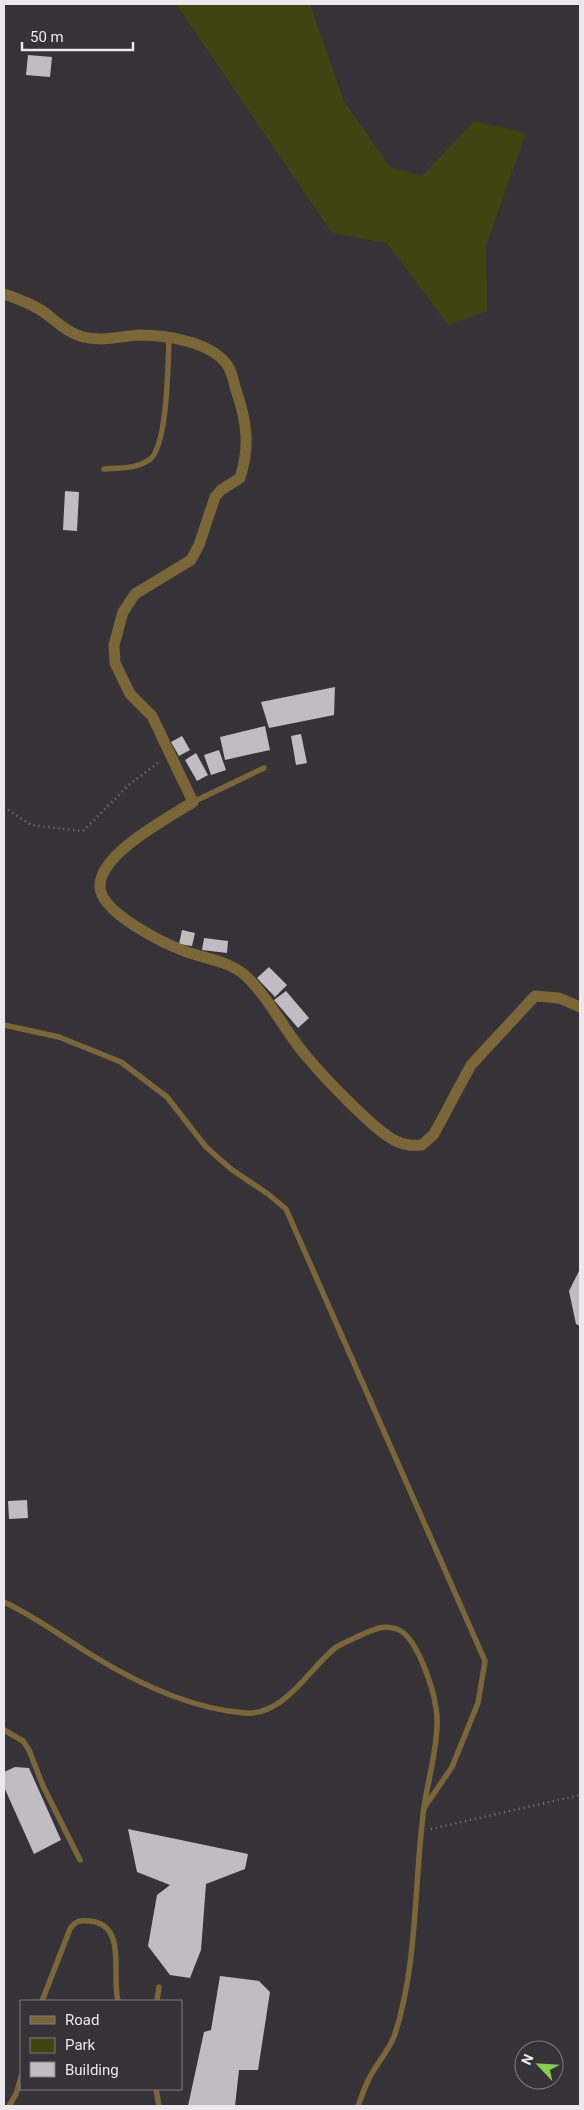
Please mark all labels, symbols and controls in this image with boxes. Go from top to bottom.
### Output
scale bar [22,20,134,52]
text: 50 m [30,28,64,46]
legend [20,2000,182,2090]
text: Road [65,2011,99,2029]
text: Park [65,2036,96,2054]
north arrow [514,2040,564,2090]
text: N [518,2052,537,2067]
text: Building [65,2061,119,2079]

